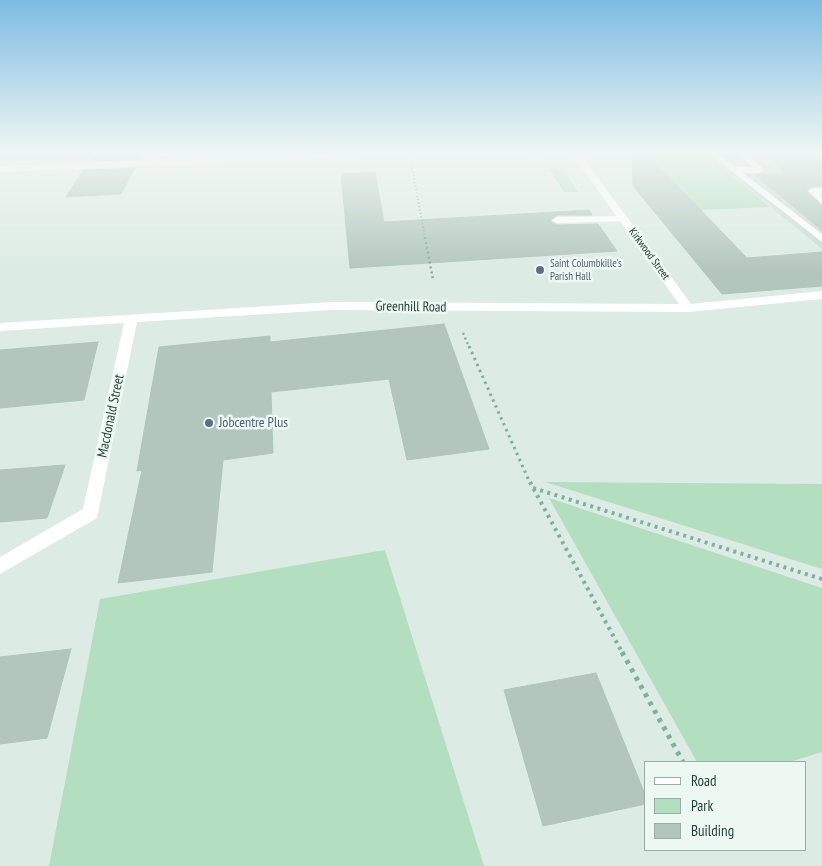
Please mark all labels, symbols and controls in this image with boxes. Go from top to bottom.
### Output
street label: Kirkwood Street [626,226,672,282]
place label: Saint Columbkille's Parish Hall [550,257,622,283]
marker: Saint Columbkille's Parish Hall [534,264,546,276]
street label: Greenhill Road [375,298,447,316]
street label: Macdonald Street [94,373,128,459]
place label: Jobcentre Plus [219,415,288,431]
marker: Jobcentre Plus [203,417,215,429]
legend [644,761,807,851]
text: Road [691,771,717,790]
text: Park [691,796,713,815]
text: Building [691,821,734,840]

